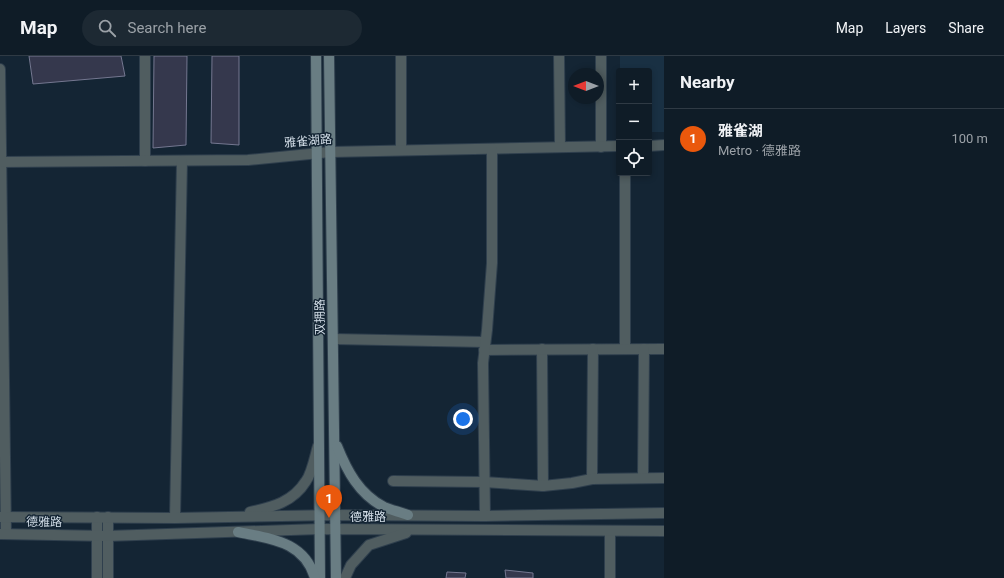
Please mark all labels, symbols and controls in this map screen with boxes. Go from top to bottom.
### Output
search box [82,10,362,46]
text: Map [20,16,58,39]
icon: search [96,17,118,39]
text: Search here [128,19,206,37]
text: Map [836,20,863,36]
text: Layers [885,20,926,36]
text: Share [948,20,984,36]
north arrow [568,68,604,104]
map controls [616,68,652,176]
button: + [616,68,652,104]
text: Nearby [680,72,735,92]
button: − [616,104,652,140]
text: 雅雀湖 [718,122,763,140]
text: 1 [689,131,697,146]
text: 100 m [951,131,988,146]
street label: 雅雀湖路 [283,132,333,150]
button: locate [616,140,652,176]
text: Metro · 德雅路 [718,143,801,158]
street label: 双拥路 [313,299,327,335]
your location [453,409,473,429]
pin: 1 [316,485,342,518]
street label: 德雅路 [350,510,386,524]
street label: 德雅路 [26,515,62,529]

